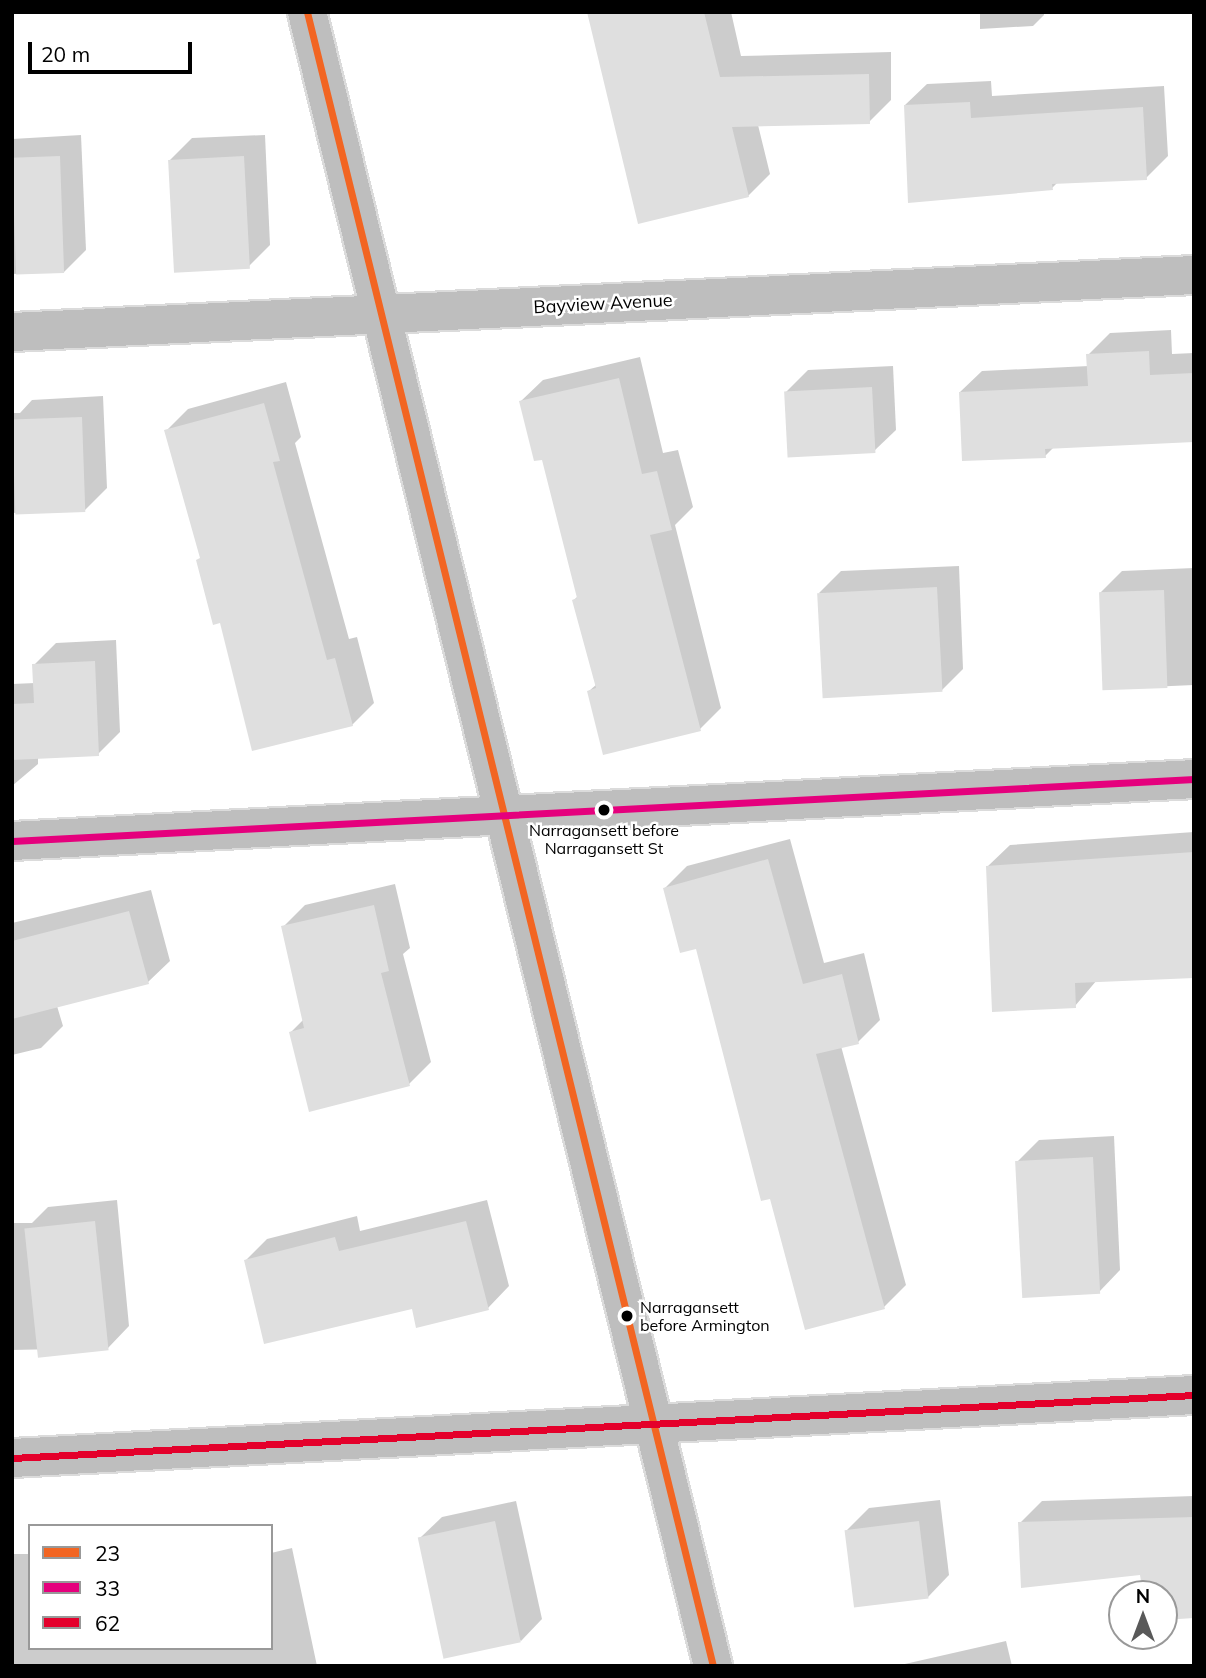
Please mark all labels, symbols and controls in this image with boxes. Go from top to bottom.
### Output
scale bar [32,28,196,72]
text: 20 m [41,41,90,67]
street label: Bayview Avenue [533,290,673,318]
marker: Narragansett before Narragansett St [597,803,611,817]
place label: Narragansett before Narragansett St [529,820,679,858]
place label: Narragansett before Armington [640,1297,770,1335]
marker: Narragansett before Armington [620,1309,634,1323]
legend [28,1524,273,1650]
text: 23 [95,1540,120,1566]
text: 33 [95,1575,120,1601]
north arrow [1108,1580,1178,1650]
text: N [1136,1584,1150,1608]
text: 62 [95,1610,120,1636]

